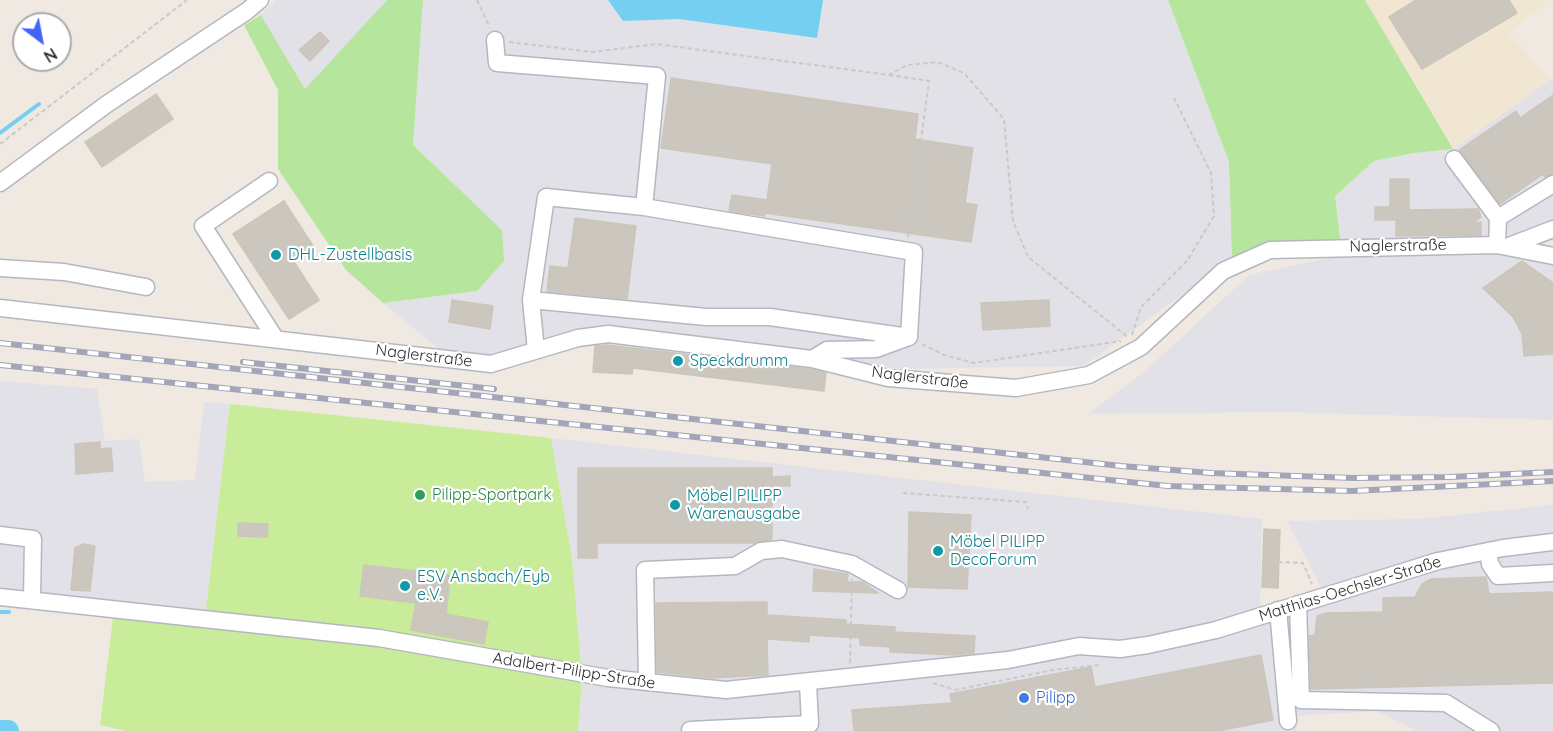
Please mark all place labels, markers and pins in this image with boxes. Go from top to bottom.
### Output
place label: DHL-Zustellbasis [288,245,412,265]
marker: DHL-Zustellbasis [269,248,283,262]
place label: Speckdrumm [690,351,788,371]
marker: Speckdrumm [671,354,685,368]
place label: Pilipp-Sportpark [432,485,552,505]
place label: Möbel PILIPP Warenausgabe [687,486,801,524]
marker: Pilipp-Sportpark [413,488,427,502]
marker: Möbel PILIPP Warenausgabe [668,498,682,512]
place label: Möbel PILIPP DecoForum [950,532,1045,570]
marker: Möbel PILIPP DecoForum [931,544,945,558]
place label: ESV Ansbach/Eyb e.V. [417,567,550,605]
marker: ESV Ansbach/Eyb e.V. [398,579,412,593]
place label: Pilipp [1036,688,1075,708]
marker: Pilipp [1017,691,1031,705]

